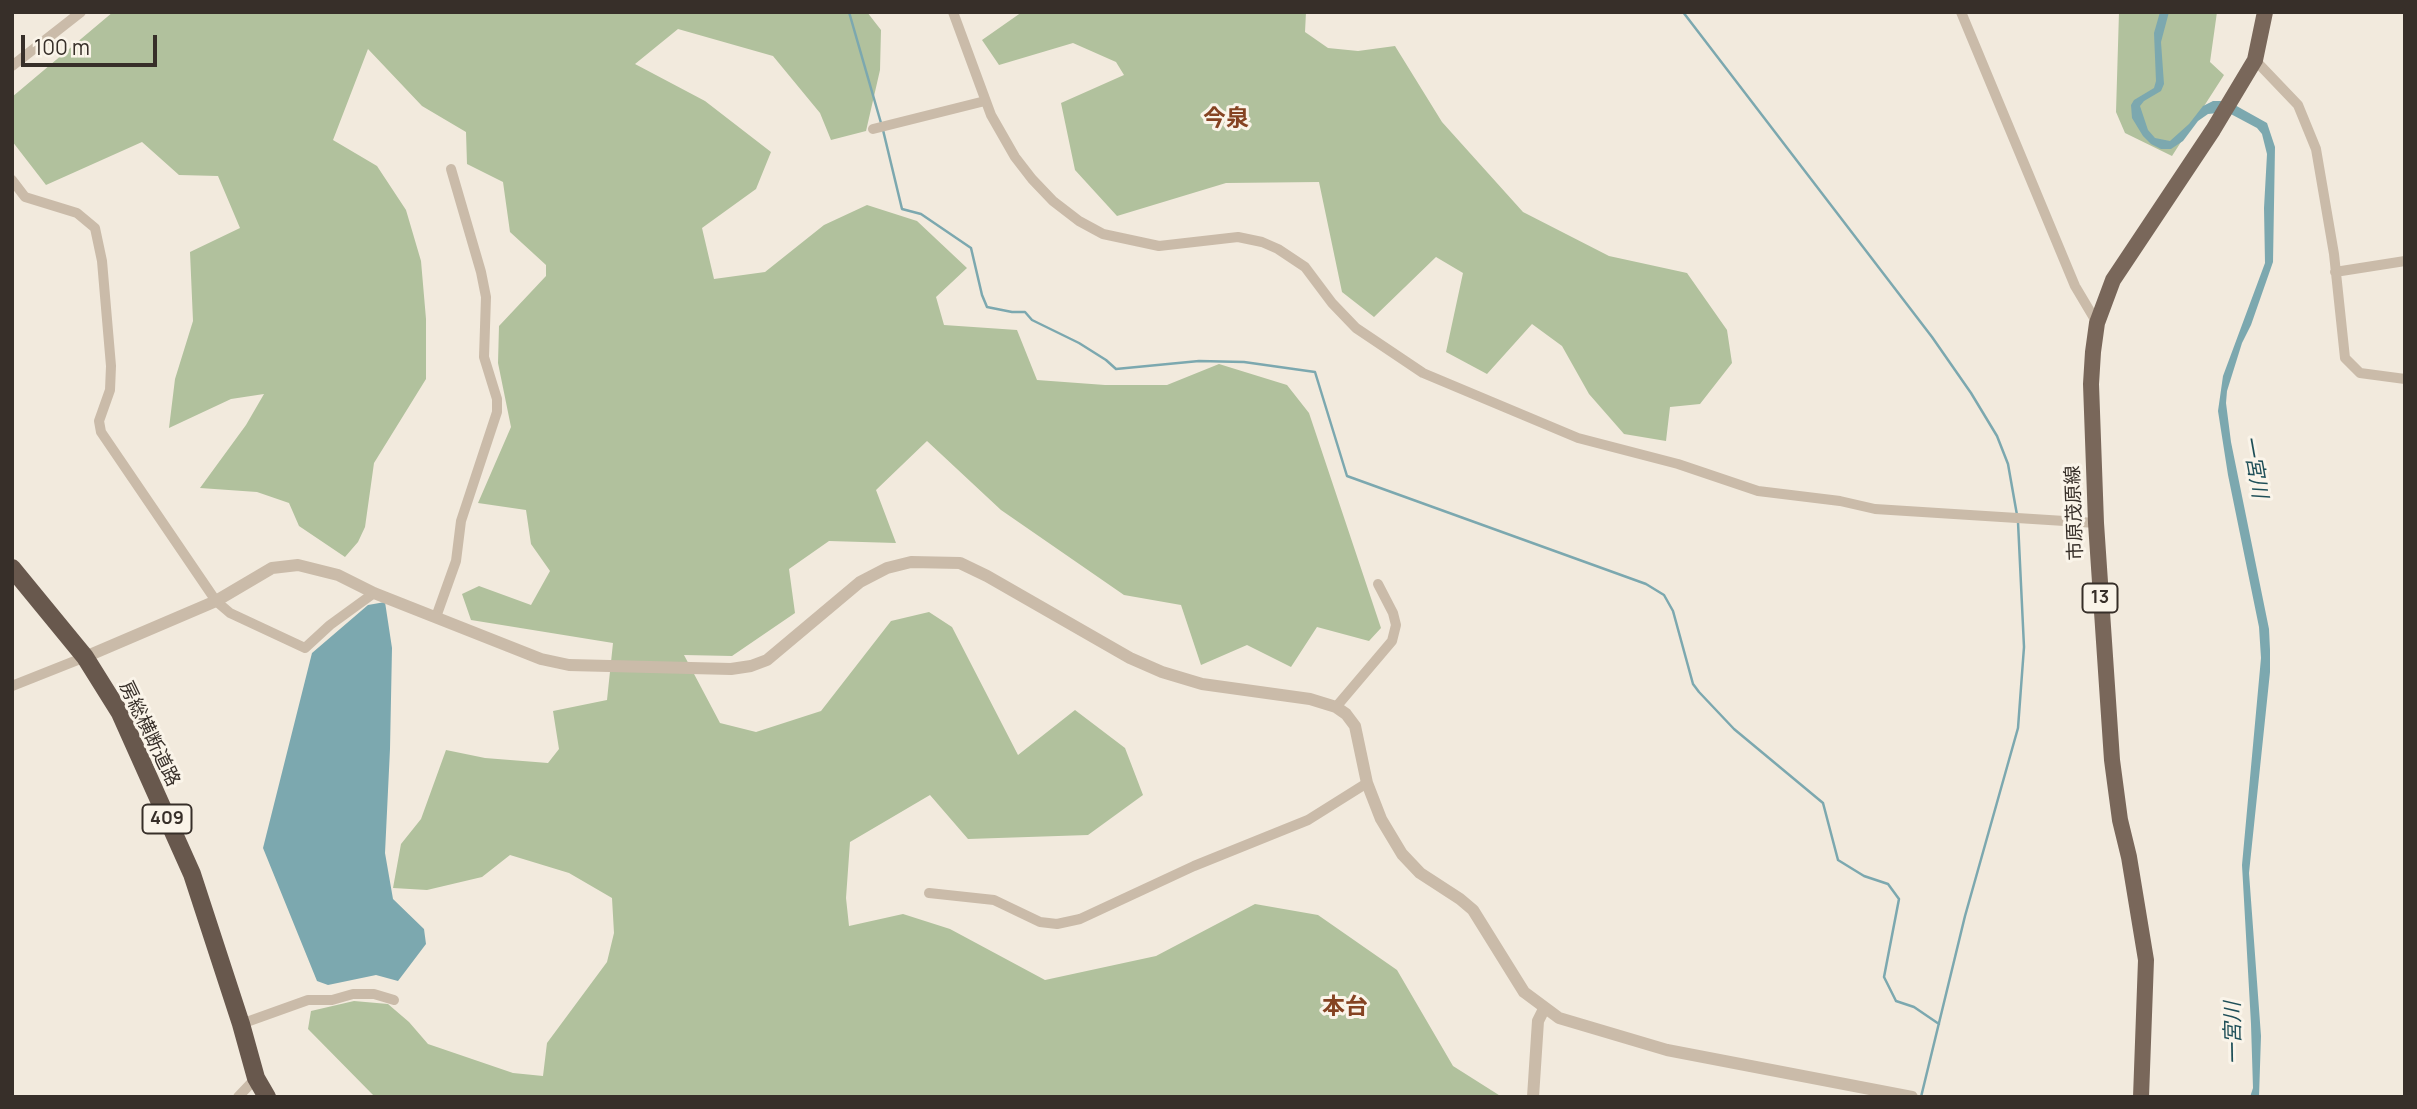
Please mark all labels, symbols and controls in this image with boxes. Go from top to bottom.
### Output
scale bar [24,21,161,65]
text: 100 m [34,33,90,61]
district label: 今泉 [1203,106,1249,134]
water label: 一宮川 [2236,434,2272,500]
street label: 市原茂原線 [2062,465,2088,561]
road number: 13 [2082,584,2118,612]
street label: 房総横断道路 [114,678,184,790]
road number: 409 [142,804,192,834]
district label: 本台 [1322,994,1368,1022]
water label: 一宮川 [2221,1001,2247,1065]

